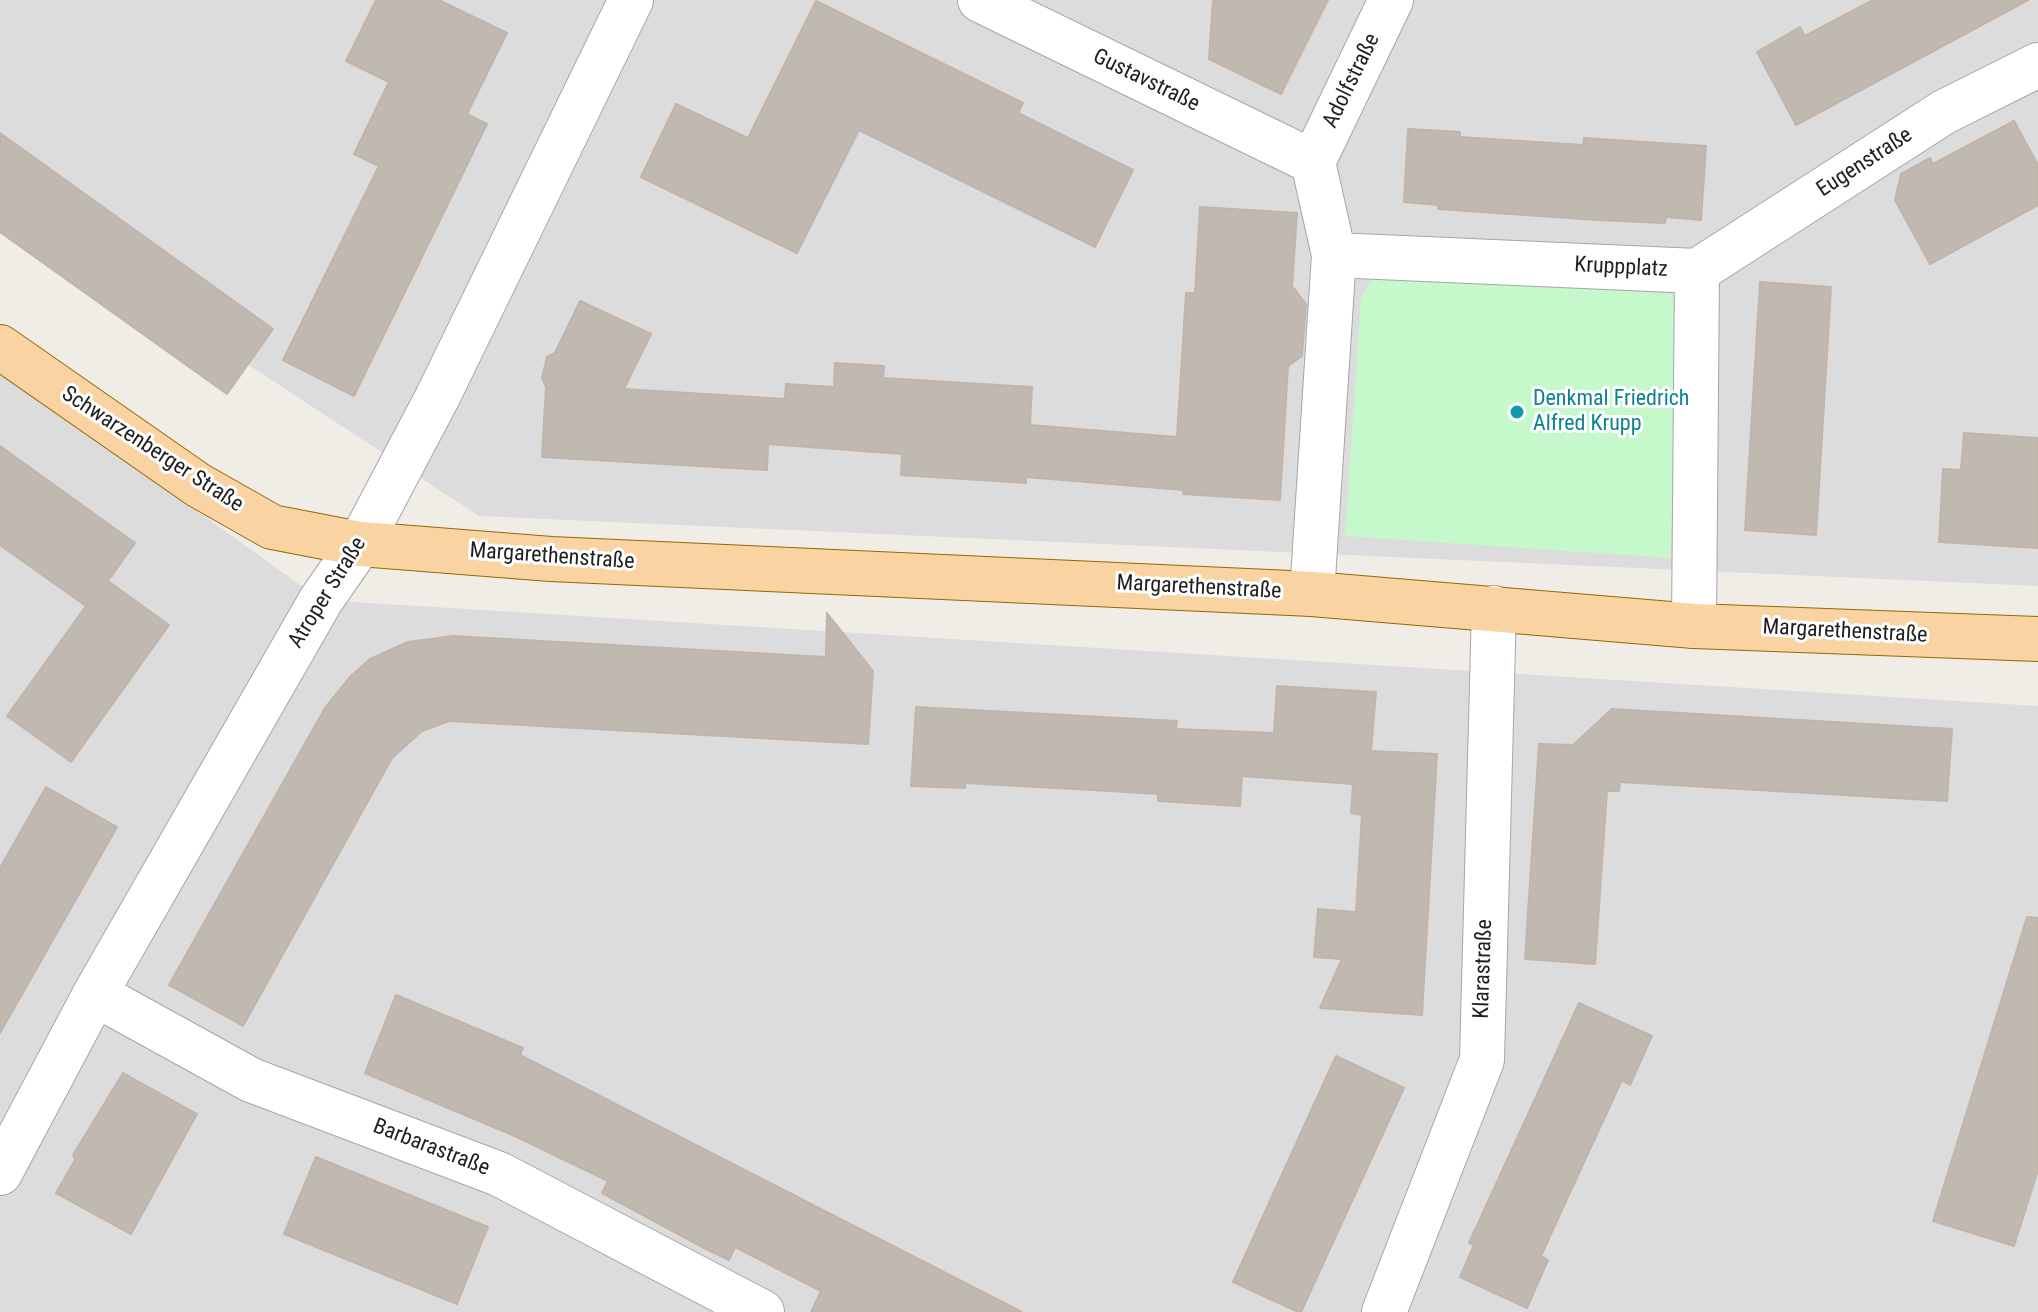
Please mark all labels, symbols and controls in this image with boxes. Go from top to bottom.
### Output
street label: Adolfstraße [1318,29,1386,133]
street label: Gustavstraße [1088,44,1204,118]
street label: Eugenstraße [1812,122,1918,204]
street label: Kruppplatz [1574,252,1668,284]
street label: Schwarzenberger Straße [56,381,248,519]
place label: Denkmal Friedrich Alfred Krupp [1533,386,1689,438]
marker: Denkmal Friedrich Alfred Krupp [1508,403,1526,421]
street label: Atroper Straße [283,533,373,653]
street label: Margarethenstraße [469,538,635,576]
street label: Margarethenstraße [1116,570,1282,606]
street label: Margarethenstraße [1762,614,1928,650]
street label: Klarastraße [1469,919,1499,1019]
street label: Barbarastraße [369,1114,493,1182]

